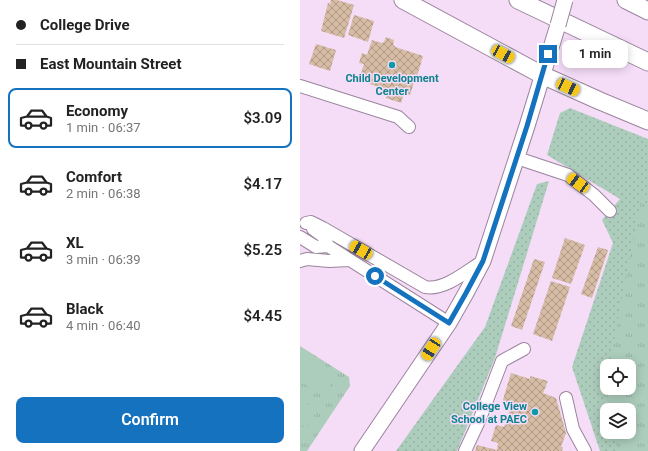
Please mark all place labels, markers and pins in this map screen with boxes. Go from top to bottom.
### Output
marker: Child Development Center [387,60,397,70]
place label: Child Development Center [345,72,439,98]
place label: College View School at PAEC [451,400,527,426]
marker: College View School at PAEC [530,407,540,417]

